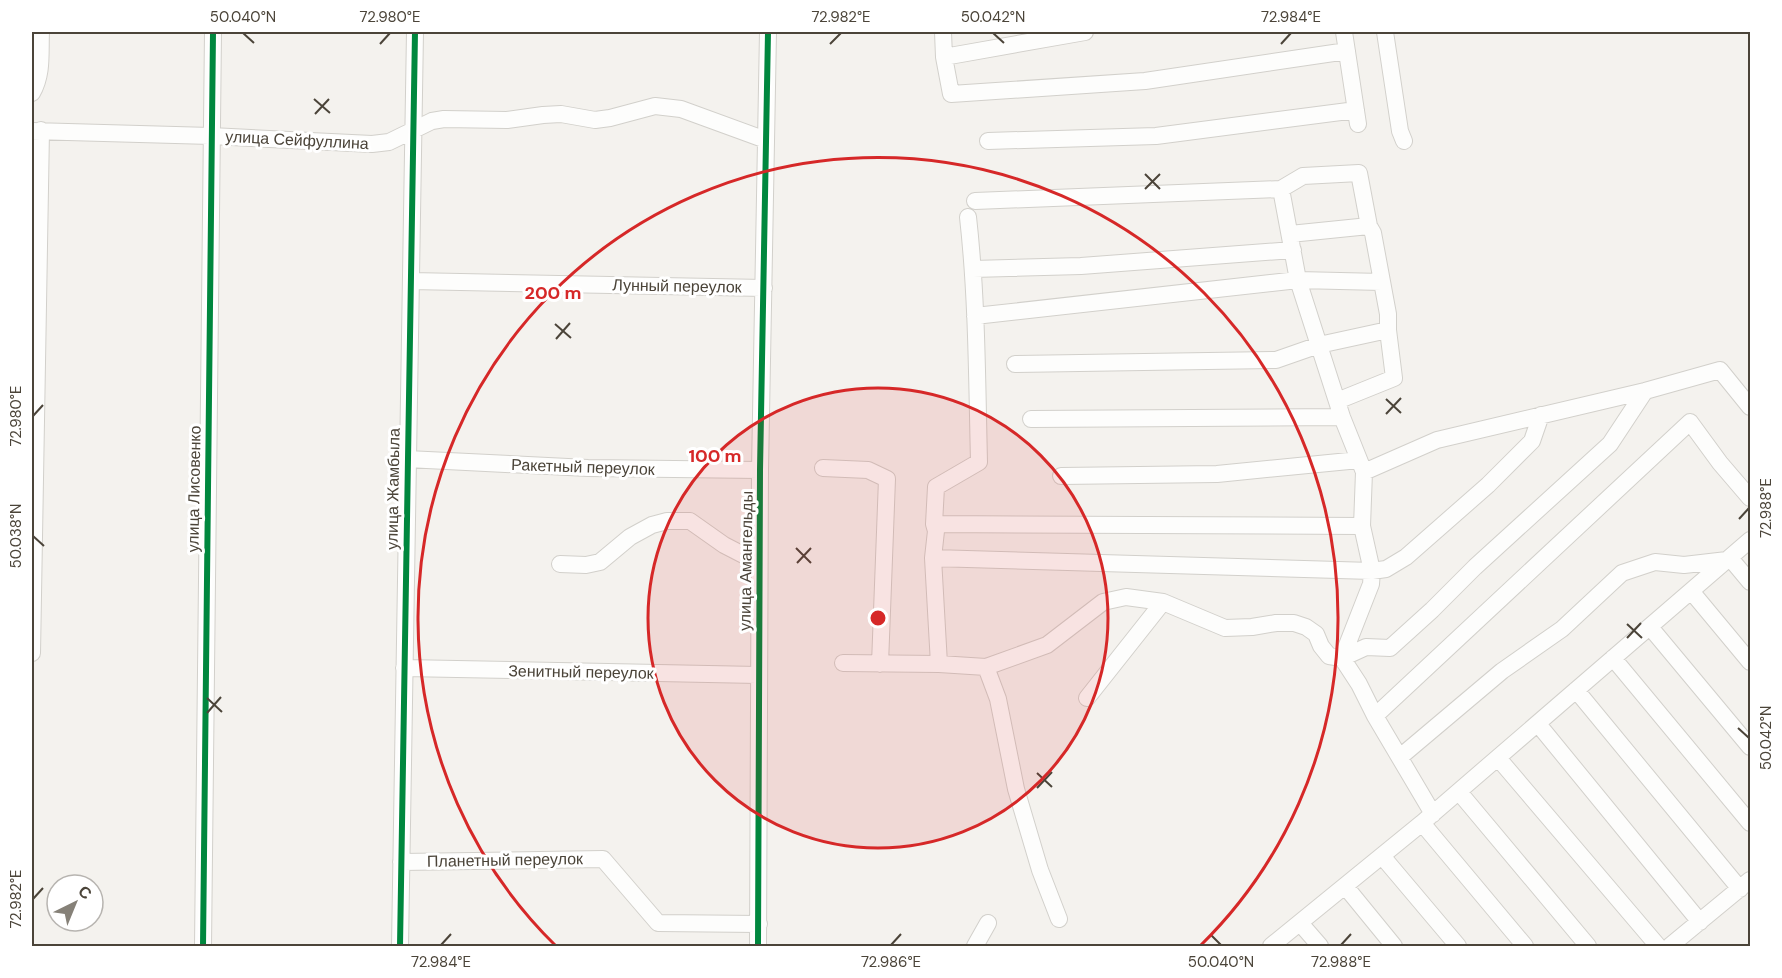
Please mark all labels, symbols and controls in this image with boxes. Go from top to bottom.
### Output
text: 50.040°N [210,7,276,27]
text: 72.980°E [360,7,420,27]
text: 72.982°E [811,7,871,27]
text: 50.042°N [961,7,1025,27]
text: 72.984°E [1261,7,1321,27]
street label: улица Сейфуллина [225,126,369,154]
street label: Лунный переулок [612,274,743,298]
text: 200 m [525,281,581,305]
text: 72.980°E [6,386,26,446]
street label: улица Лисовенко [182,425,206,553]
street label: улица Жамбыла [381,428,405,550]
text: 100 m [688,444,742,468]
street label: Ракетный переулок [511,454,656,480]
text: 72.988°E [1756,478,1776,538]
street label: улица Амангельды [734,491,758,631]
text: 50.038°N [6,504,26,568]
centre of rings [868,608,888,628]
street label: Зенитный переулок [508,660,655,684]
text: 50.042°N [1756,706,1776,770]
street label: Планетный переулок [427,848,584,872]
text: 72.982°E [6,869,26,929]
north arrow [45,873,105,933]
text: С [73,881,97,904]
text: 72.984°E [411,952,471,972]
text: 72.986°E [861,952,921,972]
text: 50.040°N [1188,952,1254,972]
text: 72.988°E [1311,952,1371,972]

